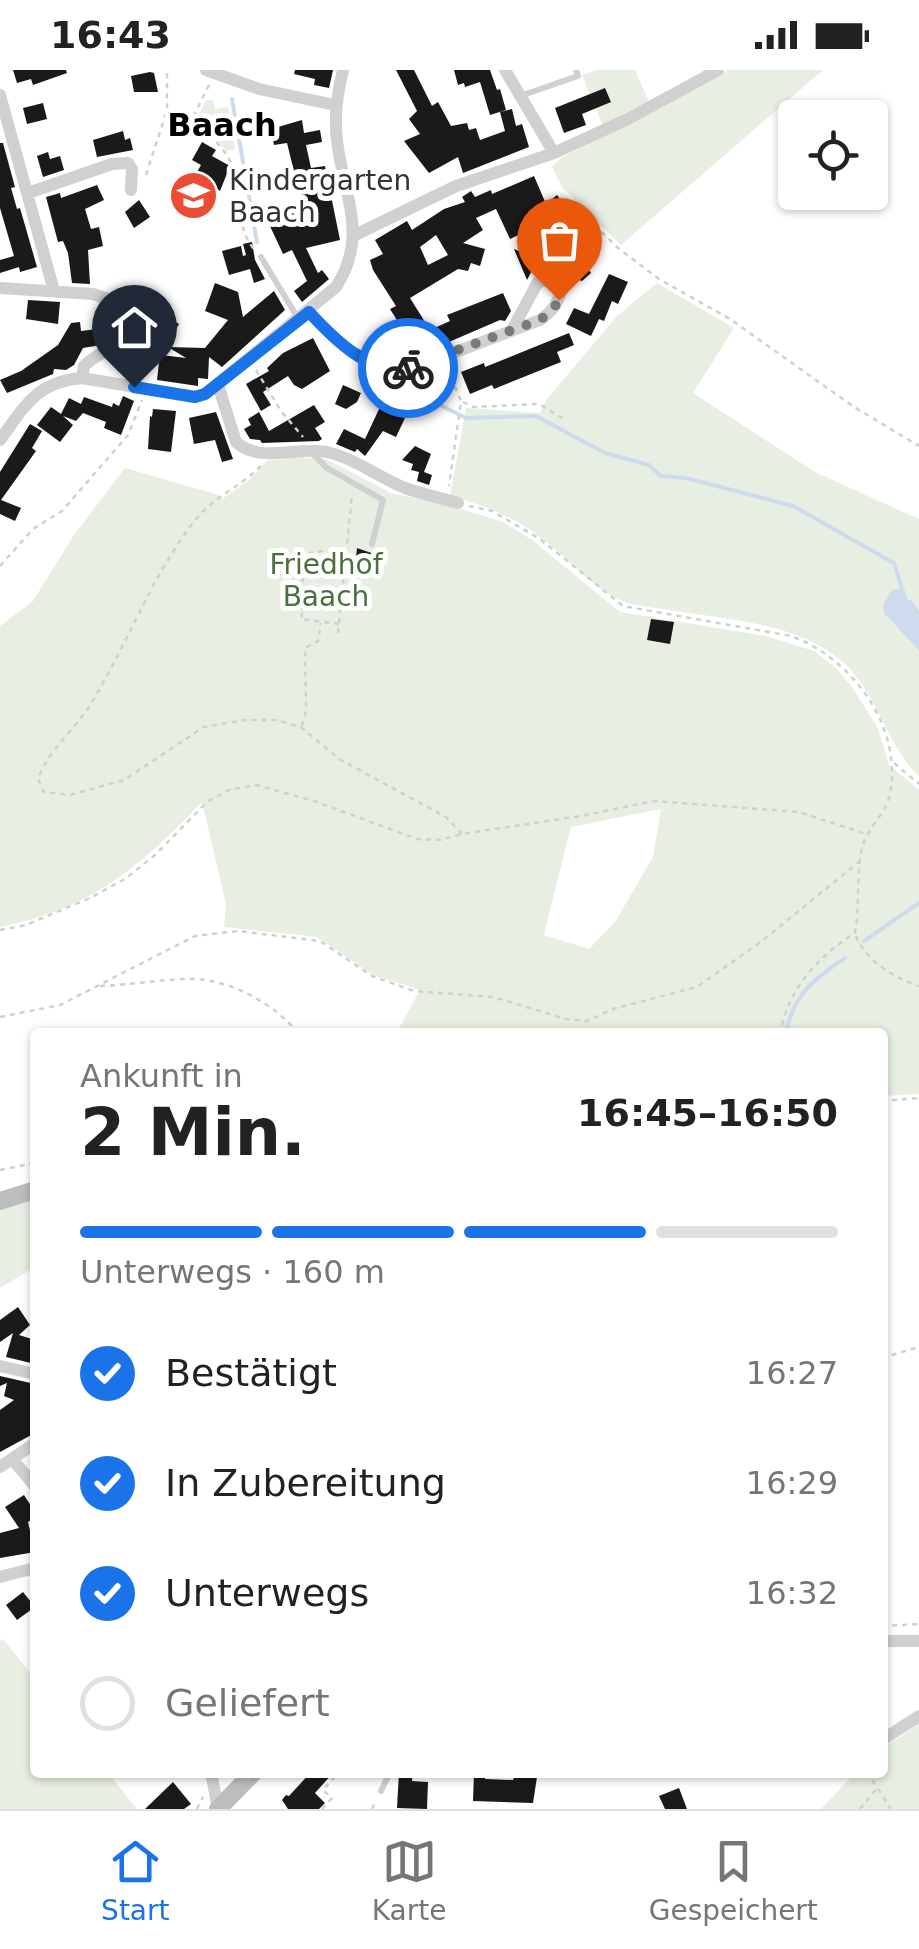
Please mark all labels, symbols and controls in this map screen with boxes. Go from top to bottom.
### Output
text: 16:43 [50,13,171,57]
map controls [778,100,888,210]
button: locate [778,100,888,210]
district label: Baach [167,106,277,144]
place label: Kindergarten Baach [229,164,411,229]
school or university icon: Kindergarten Baach [168,170,220,222]
pin [517,198,602,301]
icon: bag [532,213,587,268]
pin [92,285,177,388]
icon: home [107,300,162,355]
courier [358,318,458,418]
icon: bike [381,341,436,396]
park label: Friedhof Baach [269,548,384,613]
text: Ankunft in [80,1057,243,1095]
text: 16:45–16:50 [577,1091,838,1135]
text: 2 Min. [80,1095,306,1170]
text: Unterwegs · 160 m [80,1253,385,1291]
icon: check [80,1346,135,1401]
text: Bestätigt [165,1351,337,1395]
text: 16:27 [746,1354,838,1392]
icon: check [80,1456,135,1511]
text: In Zubereitung [165,1461,446,1505]
text: 16:29 [746,1464,838,1502]
icon: check [80,1566,135,1621]
text: Unterwegs [165,1571,369,1615]
text: 16:32 [746,1574,838,1612]
text: Geliefert [165,1681,330,1725]
tab: Start [101,1834,170,1927]
tab: Karte [372,1834,446,1927]
tab: Gespeichert [649,1834,818,1927]

